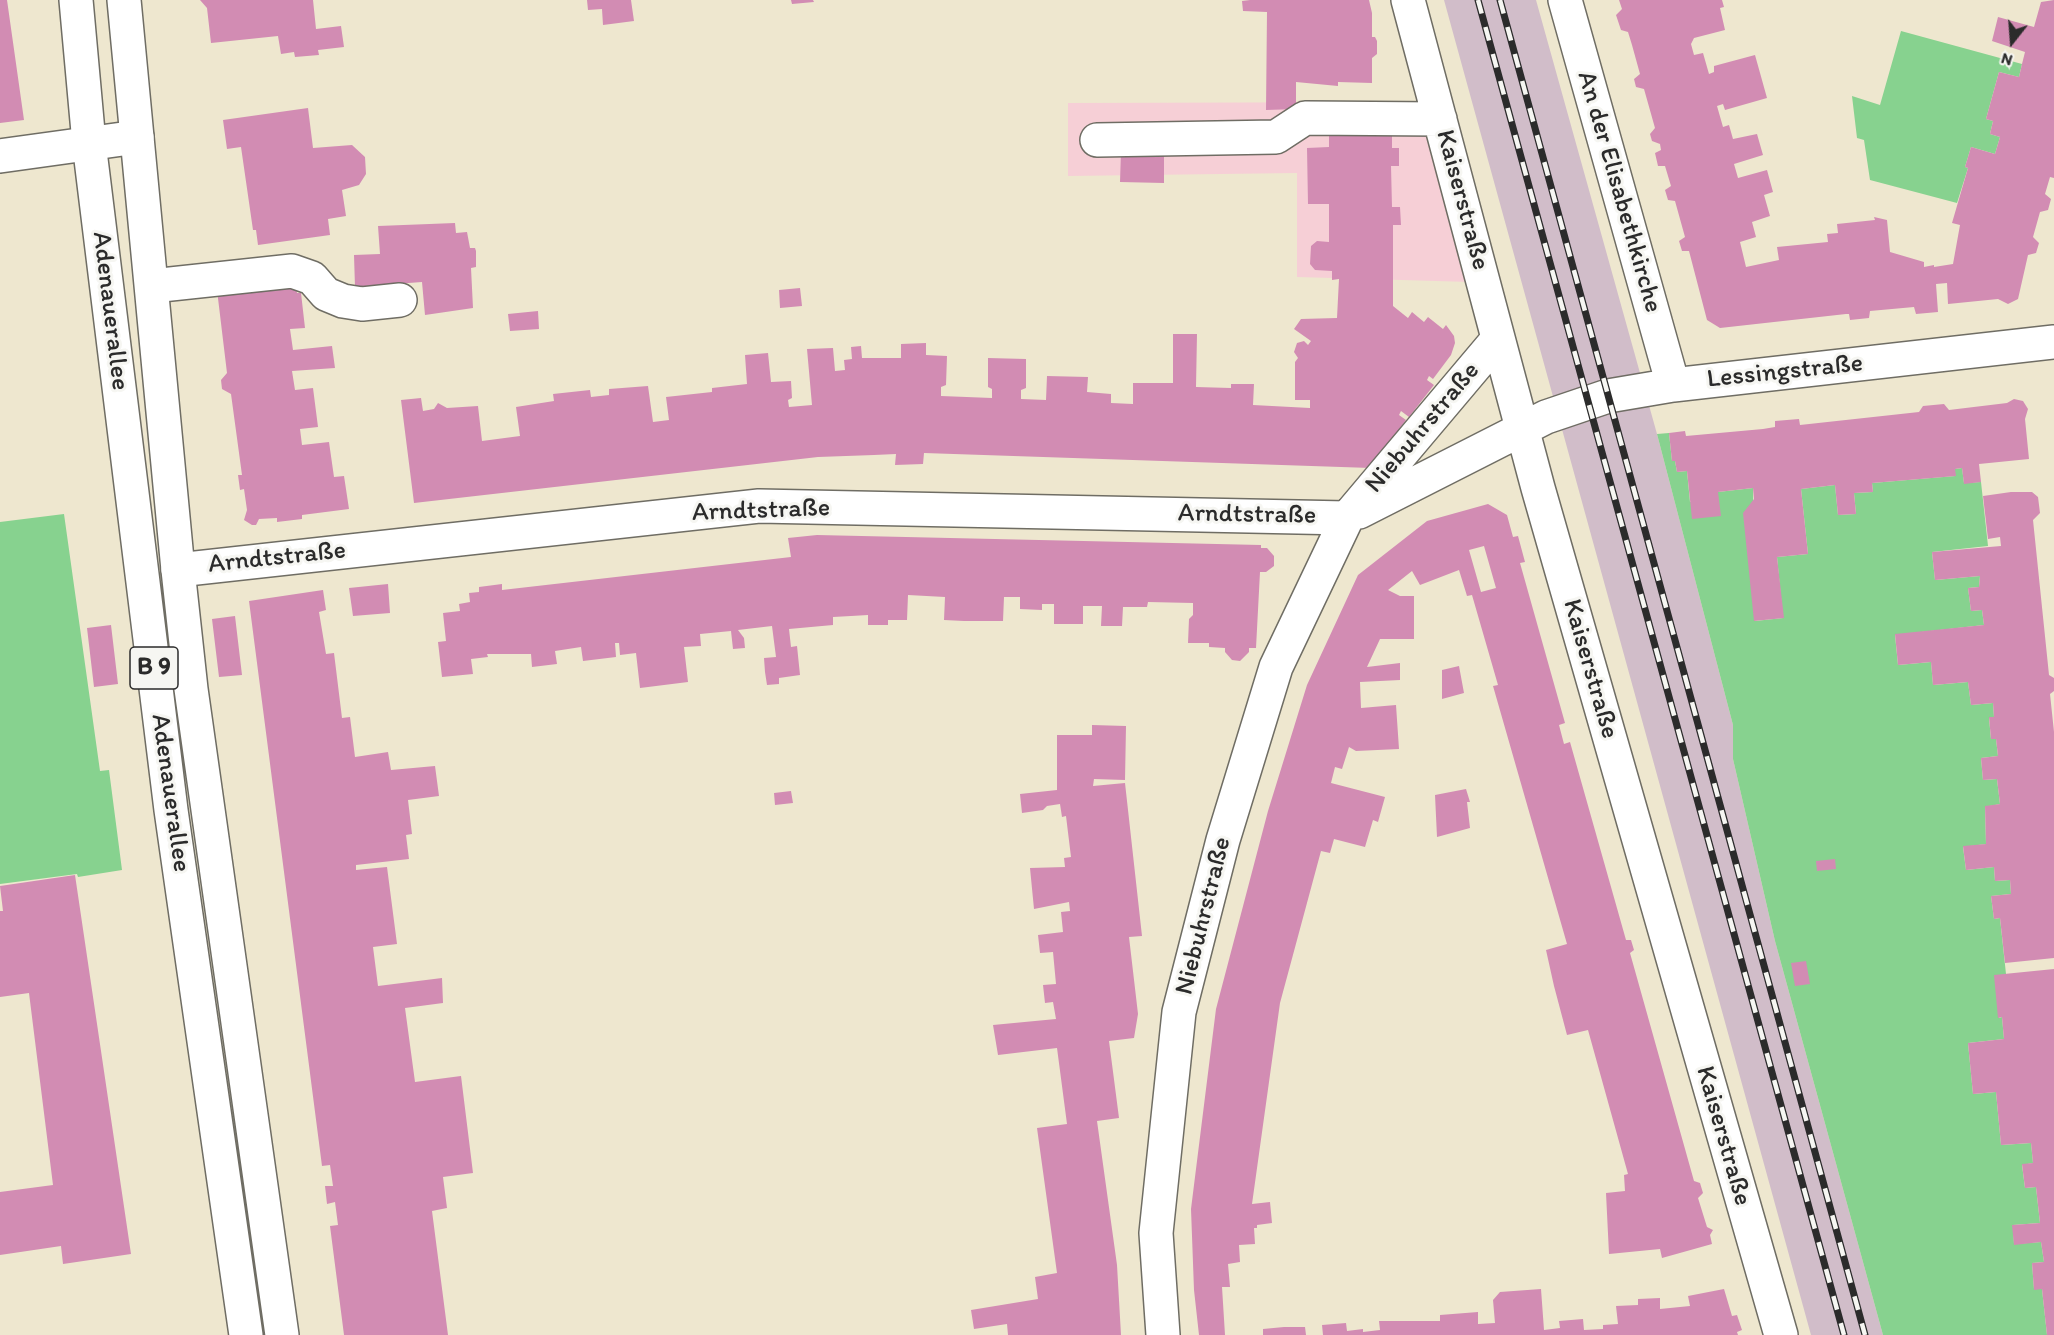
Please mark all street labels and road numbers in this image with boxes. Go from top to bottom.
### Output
street label: An der Elisabethkirche [1570,68,1668,316]
street label: Kaiserstraße [1428,126,1496,274]
street label: Adenauerallee [85,230,135,392]
street label: Lessingstraße [1705,348,1865,396]
street label: Niebuhrstraße [1359,356,1487,500]
street label: Arndtstraße [691,493,831,529]
street label: Arndtstraße [1178,498,1316,532]
street label: Arndtstraße [207,535,347,581]
street label: Kaiserstraße [1555,596,1625,742]
road number: B 9 [130,647,178,689]
street label: Adenauerallee [143,712,197,874]
street label: Niebuhrstraße [1169,834,1239,998]
street label: Kaiserstraße [1688,1063,1758,1209]

